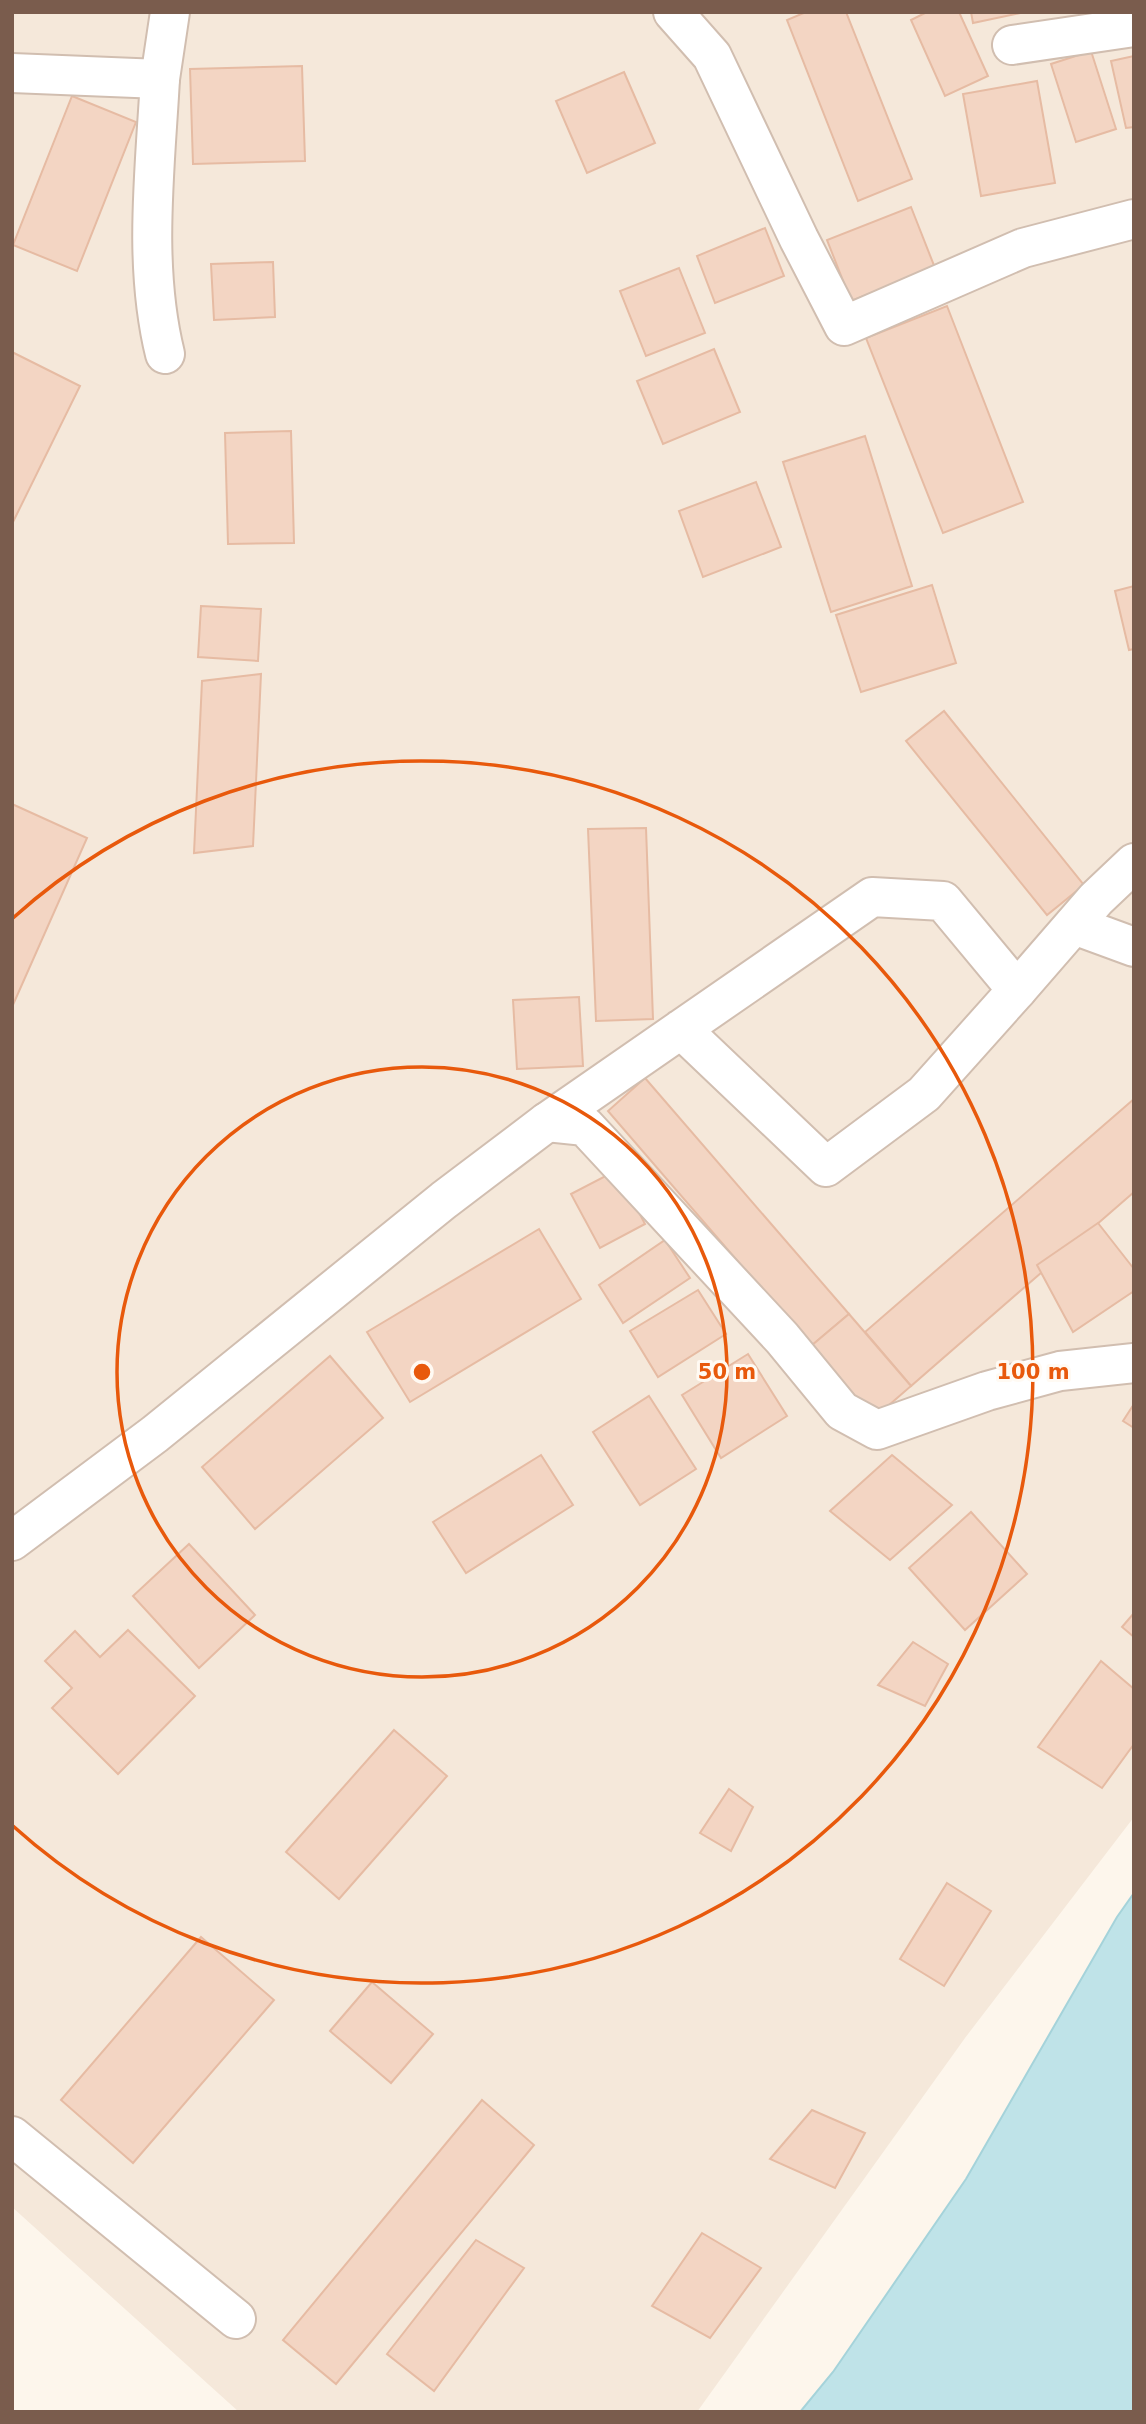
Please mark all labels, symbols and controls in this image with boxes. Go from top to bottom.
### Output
centre of rings [410,1360,434,1384]
text: 50 m [698,1360,756,1384]
text: 100 m [996,1360,1070,1384]

